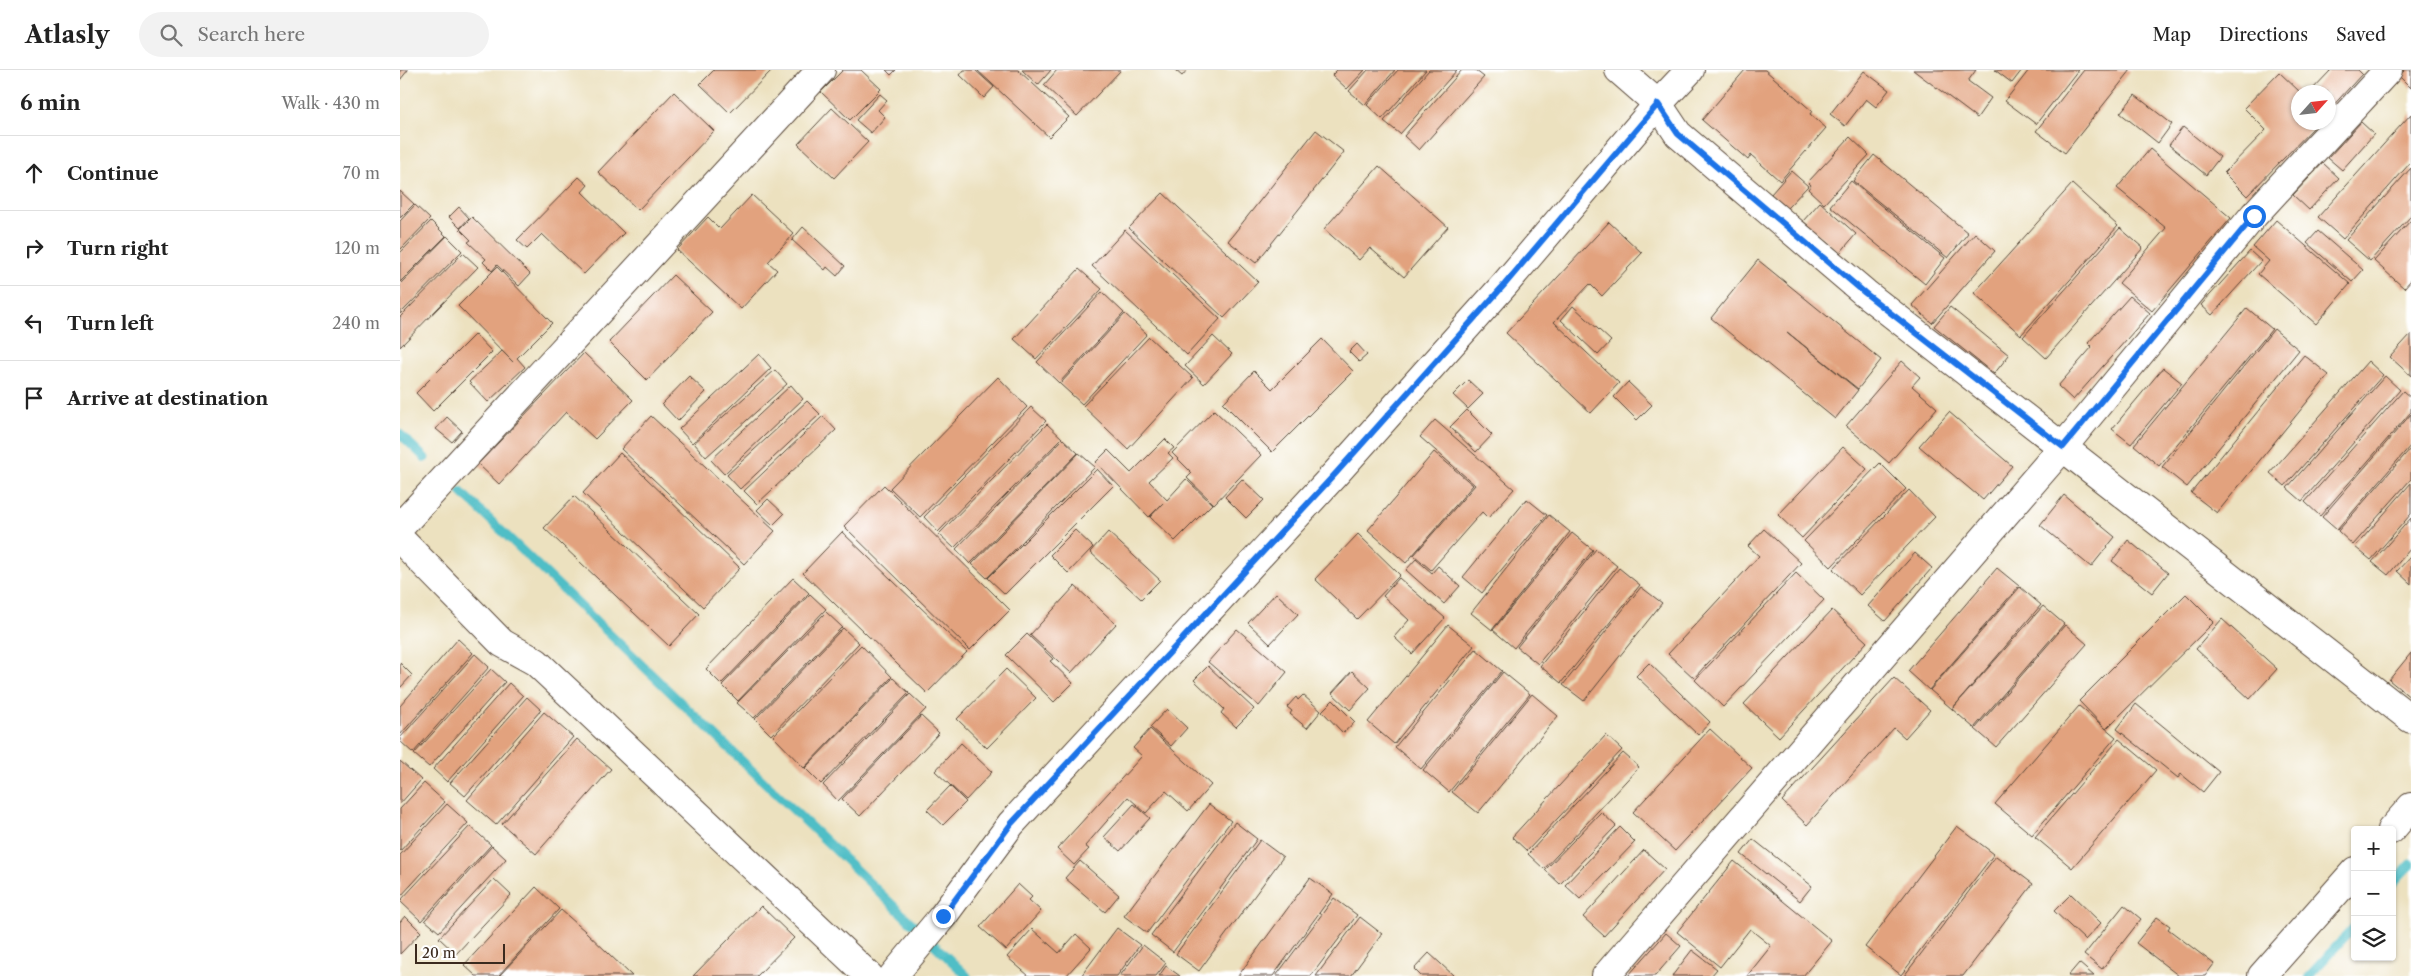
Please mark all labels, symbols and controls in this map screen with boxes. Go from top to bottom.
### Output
search box [139,12,489,57]
text: Atlasly [25,20,109,49]
icon: search [157,21,185,49]
text: Search here [197,23,305,46]
text: Map [2152,24,2191,46]
text: Directions [2219,24,2308,46]
text: Saved [2336,24,2386,46]
north arrow [2291,85,2336,130]
text: 6 min [20,90,81,115]
text: Walk · 430 m [281,93,380,113]
icon: ahead [20,159,48,187]
text: Continue [67,162,159,185]
text: 70 m [343,163,380,183]
route start [2243,205,2266,228]
icon: right [20,234,48,262]
text: Turn right [67,237,168,260]
text: 120 m [335,238,380,258]
icon: left [20,309,48,337]
text: Turn left [67,312,154,335]
text: 240 m [332,313,380,333]
icon: arrive [20,384,48,412]
text: Arrive at destination [67,387,268,410]
map controls [2351,826,2396,961]
button: + [2351,826,2396,871]
button: − [2351,871,2396,916]
route end [932,905,955,928]
button: layers [2351,916,2396,961]
scale bar [415,941,505,964]
text: 20 m [422,944,456,962]

